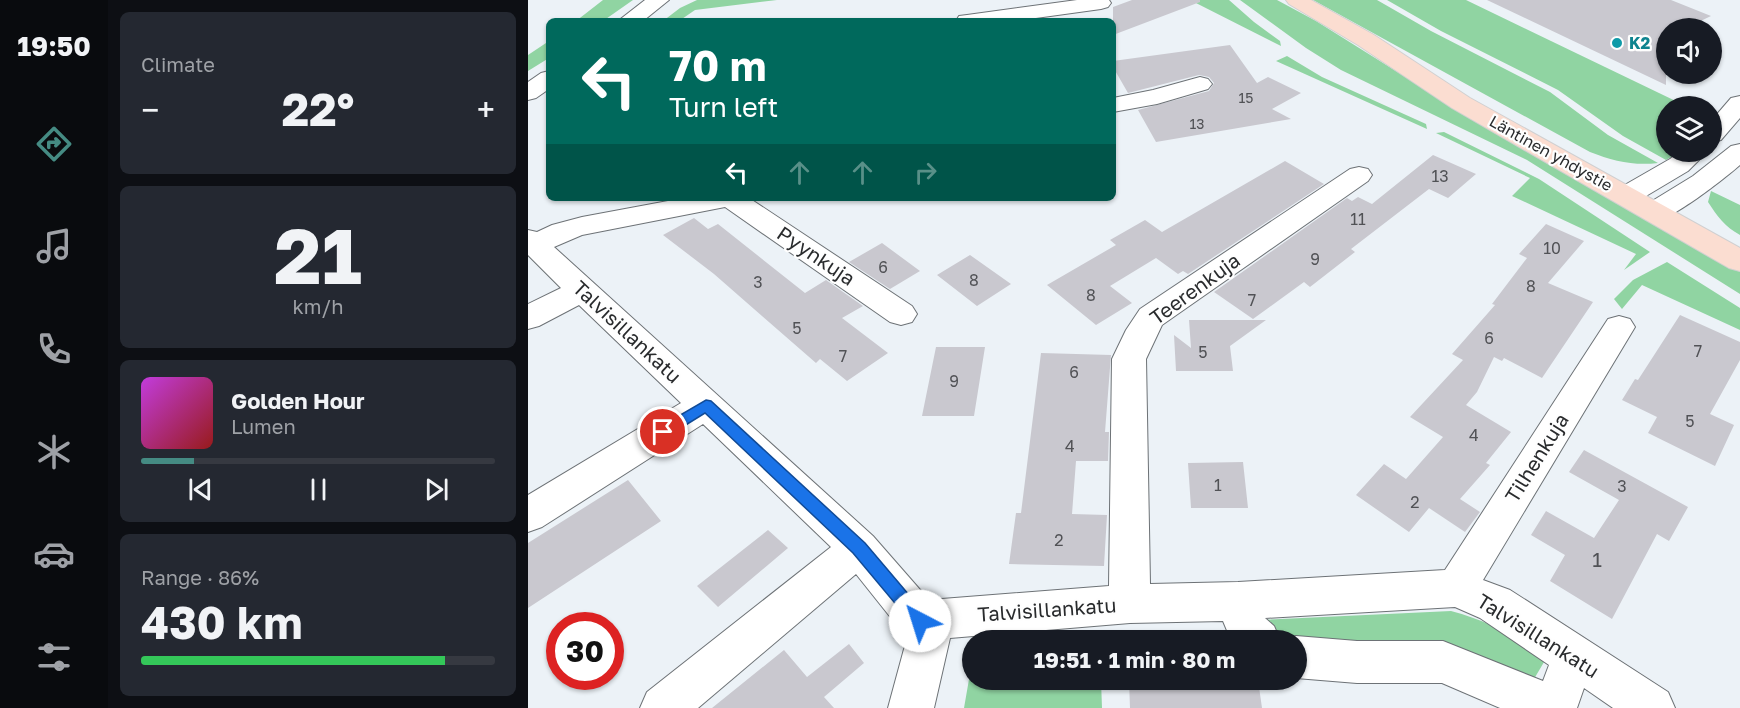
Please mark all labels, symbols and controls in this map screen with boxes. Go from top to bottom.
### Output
map controls [1656,18,1722,162]
button: sound [1656,18,1722,84]
text: 19:50 [17,30,91,62]
place label: K2 [1629,33,1651,53]
marker: K2 [1610,36,1624,50]
text: 70 m [669,40,766,90]
icon: left [570,42,648,120]
text: Climate [141,52,215,76]
text: 22° [282,82,354,136]
house number: 15 [1239,89,1253,106]
text: − [141,90,159,129]
text: + [477,90,495,129]
text: Turn left [669,91,778,123]
button: layers [1656,96,1722,162]
street label: Läntinen yhdystie [1486,111,1616,195]
house number: 13 [1190,115,1204,132]
icon: directions [33,123,75,165]
icon: left [720,156,753,189]
icon: ahead [783,156,816,189]
icon: ahead [846,156,879,189]
icon: right [909,156,942,189]
house number: 13 [1431,166,1449,186]
text: 21 [274,208,362,301]
house number: 11 [1350,209,1366,229]
street label: Pyynkuja [773,220,860,290]
icon: music [33,225,75,267]
house number: 10 [1543,238,1561,258]
street label: Teerenkuja [1145,248,1244,329]
house number: 9 [1310,249,1320,269]
house number: 6 [878,257,888,277]
house number: 8 [969,270,979,290]
house number: 3 [753,272,763,292]
street label: Talvisillankatu [569,275,687,387]
house number: 8 [1526,276,1536,296]
house number: 8 [1086,285,1096,305]
house number: 7 [1248,290,1256,310]
text: km/h [293,294,343,318]
house number: 5 [792,318,802,338]
icon: phone [33,328,75,370]
house number: 6 [1484,328,1494,348]
house number: 7 [1694,341,1702,361]
house number: 5 [1198,342,1208,362]
house number: 7 [839,346,847,366]
house number: 6 [1069,362,1079,382]
house number: 9 [949,371,959,391]
text: Golden Hour [231,387,365,414]
pin [637,406,688,457]
street label: Tilhenkuja [1499,409,1573,506]
house number: 5 [1685,411,1695,431]
text: Lumen [231,414,296,438]
icon: arrive [646,415,679,448]
house number: 4 [1469,425,1479,445]
icon: climate [33,431,75,473]
house number: 4 [1065,436,1075,456]
icon: previous [184,473,217,506]
icon: pause [302,473,335,506]
icon: next [420,473,453,506]
house number: 1 [1214,475,1222,495]
house number: 3 [1617,476,1627,496]
house number: 2 [1410,492,1420,512]
house number: 2 [1054,530,1064,550]
icon: car [33,533,75,575]
house number: 1 [1592,547,1602,571]
text: Range · 86% [141,565,259,589]
street label: Talvisillankatu [1473,588,1604,682]
position arrow [888,589,952,653]
street label: Talvisillankatu [977,592,1117,626]
text: 430 km [141,595,303,649]
speed limit sign: 30 [546,612,624,690]
icon: filters [33,636,75,678]
text: 19:51 · 1 min · 80 m [1034,646,1235,673]

